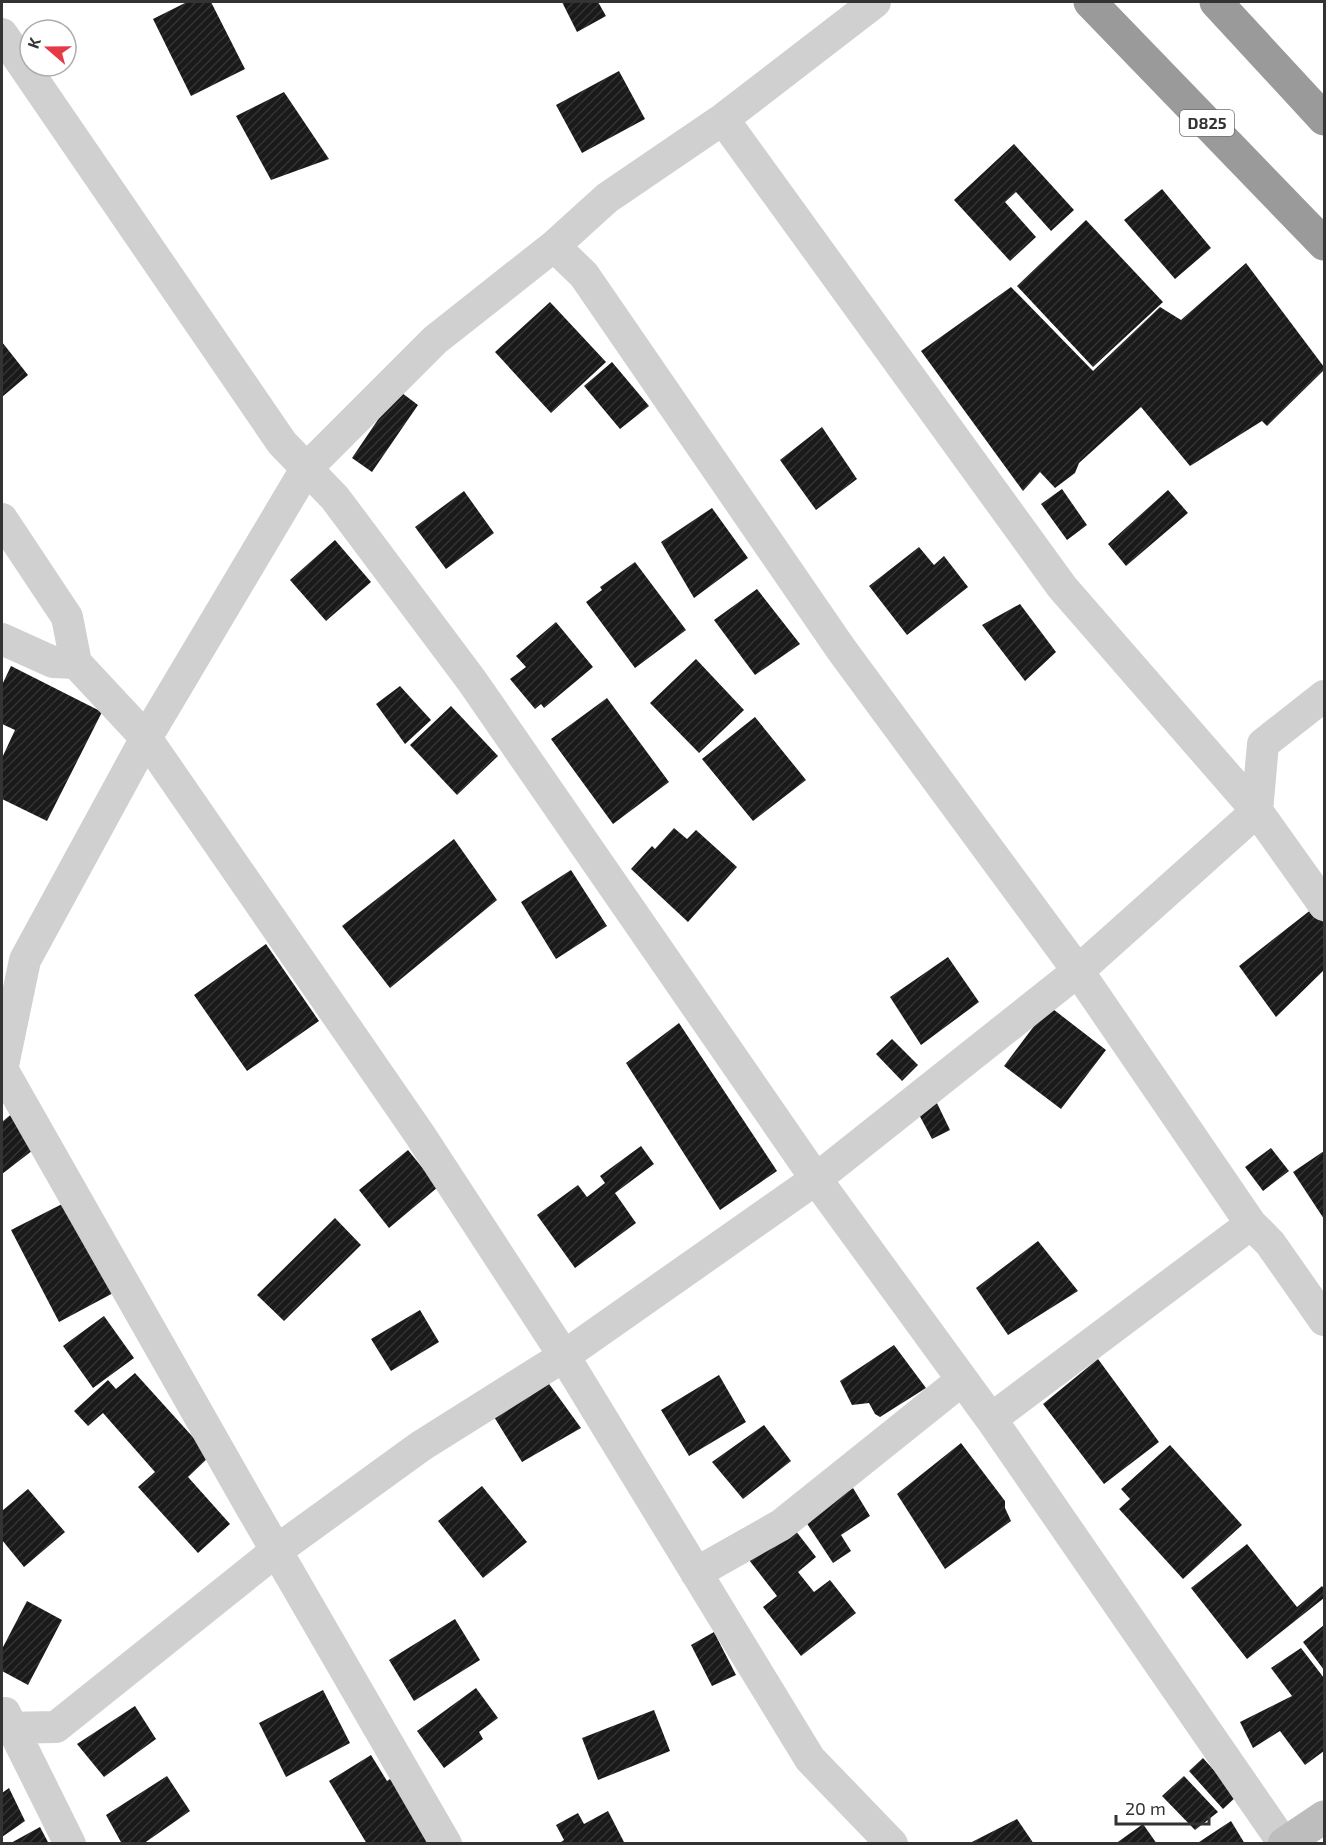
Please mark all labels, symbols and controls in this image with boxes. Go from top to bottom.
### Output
north arrow [18,18,78,78]
text: K [23,34,44,51]
road number: D825 [1180,110,1234,136]
scale bar [1116,1788,1209,1826]
text: 20 m [1125,1797,1166,1819]

